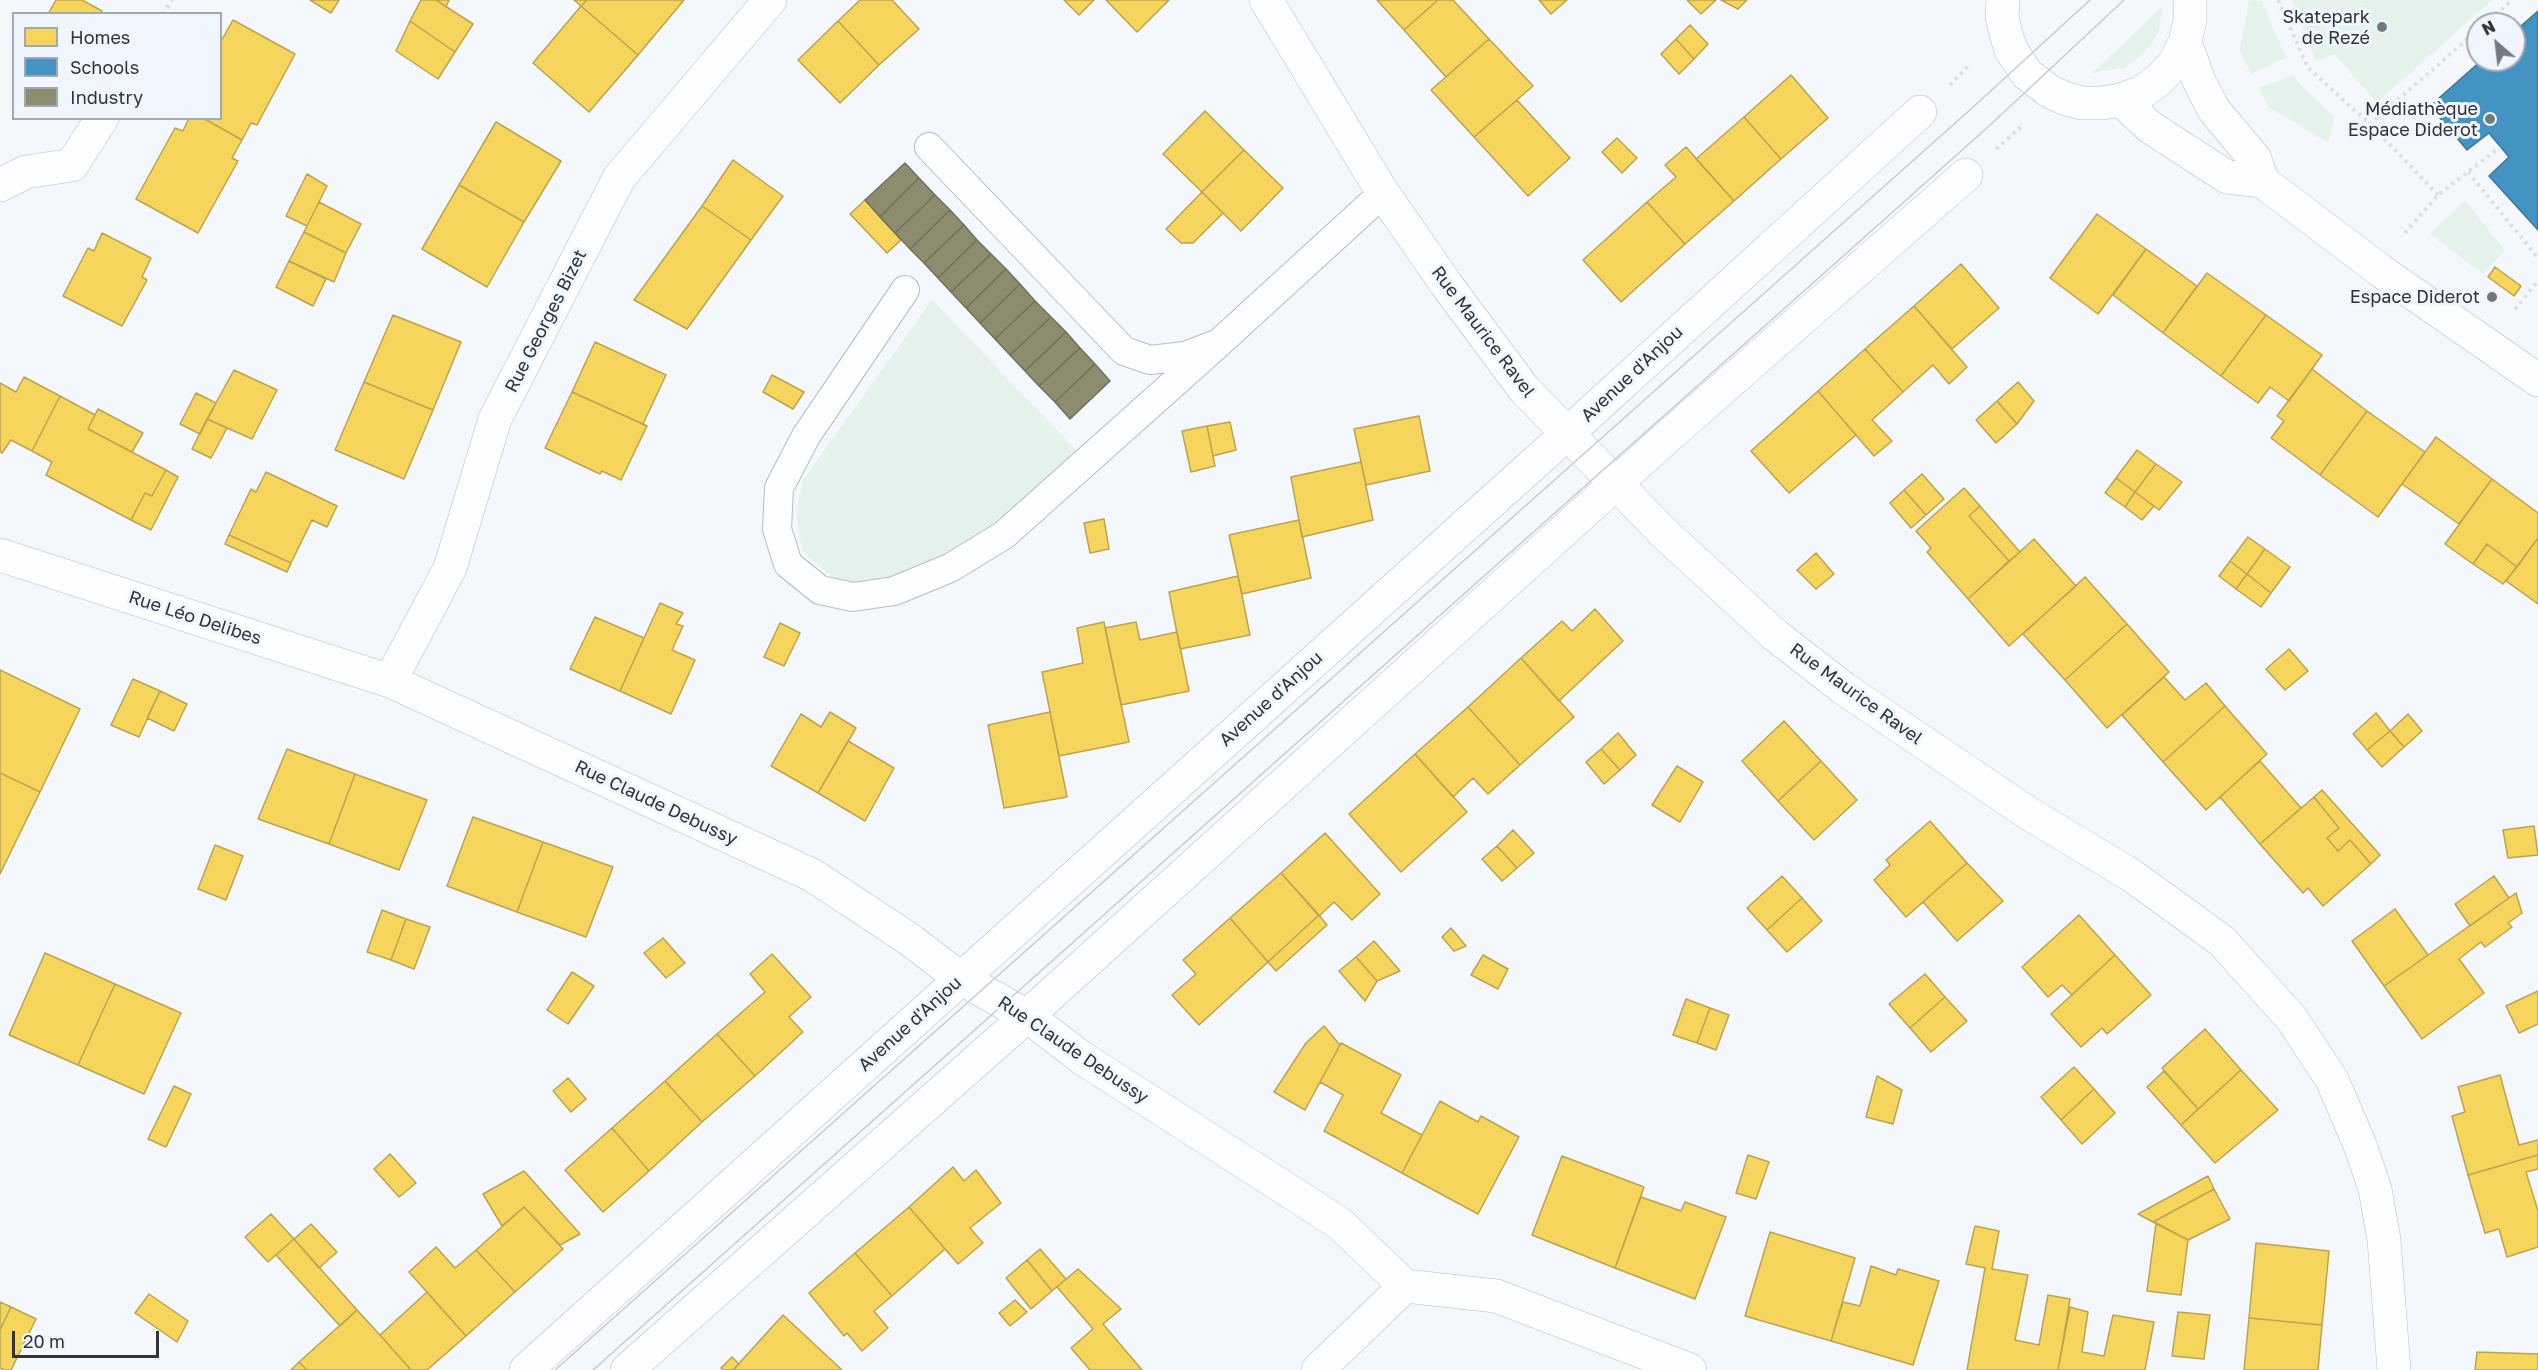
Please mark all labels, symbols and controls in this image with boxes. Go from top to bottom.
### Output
place label: Skatepark de Rezé [2282,6,2370,48]
legend [12,12,222,120]
north arrow [2466,12,2526,72]
text: N [2478,16,2499,40]
marker: Skatepark de Rezé [2375,20,2389,34]
text: Homes [70,26,130,48]
text: Schools [70,56,139,78]
text: Industry [70,86,143,108]
place label: Médiathèque Espace Diderot [2348,98,2478,140]
marker: Médiathèque Espace Diderot [2483,112,2497,126]
street label: Rue Georges Bizet [501,246,591,396]
street label: Rue Maurice Ravel [1427,262,1539,402]
place label: Espace Diderot [2350,286,2480,308]
marker: Espace Diderot [2485,290,2499,304]
street label: Avenue d'Anjou [1577,321,1687,427]
street label: Rue Léo Delibes [126,586,264,650]
street label: Rue Maurice Ravel [1785,639,1927,749]
street label: Avenue d'Anjou [1215,647,1327,751]
street label: Rue Claude Debussy [571,756,741,850]
street label: Avenue d'Anjou [854,972,966,1076]
street label: Rue Claude Debussy [994,992,1152,1108]
scale bar [15,1319,162,1357]
text: 20 m [23,1330,65,1352]

